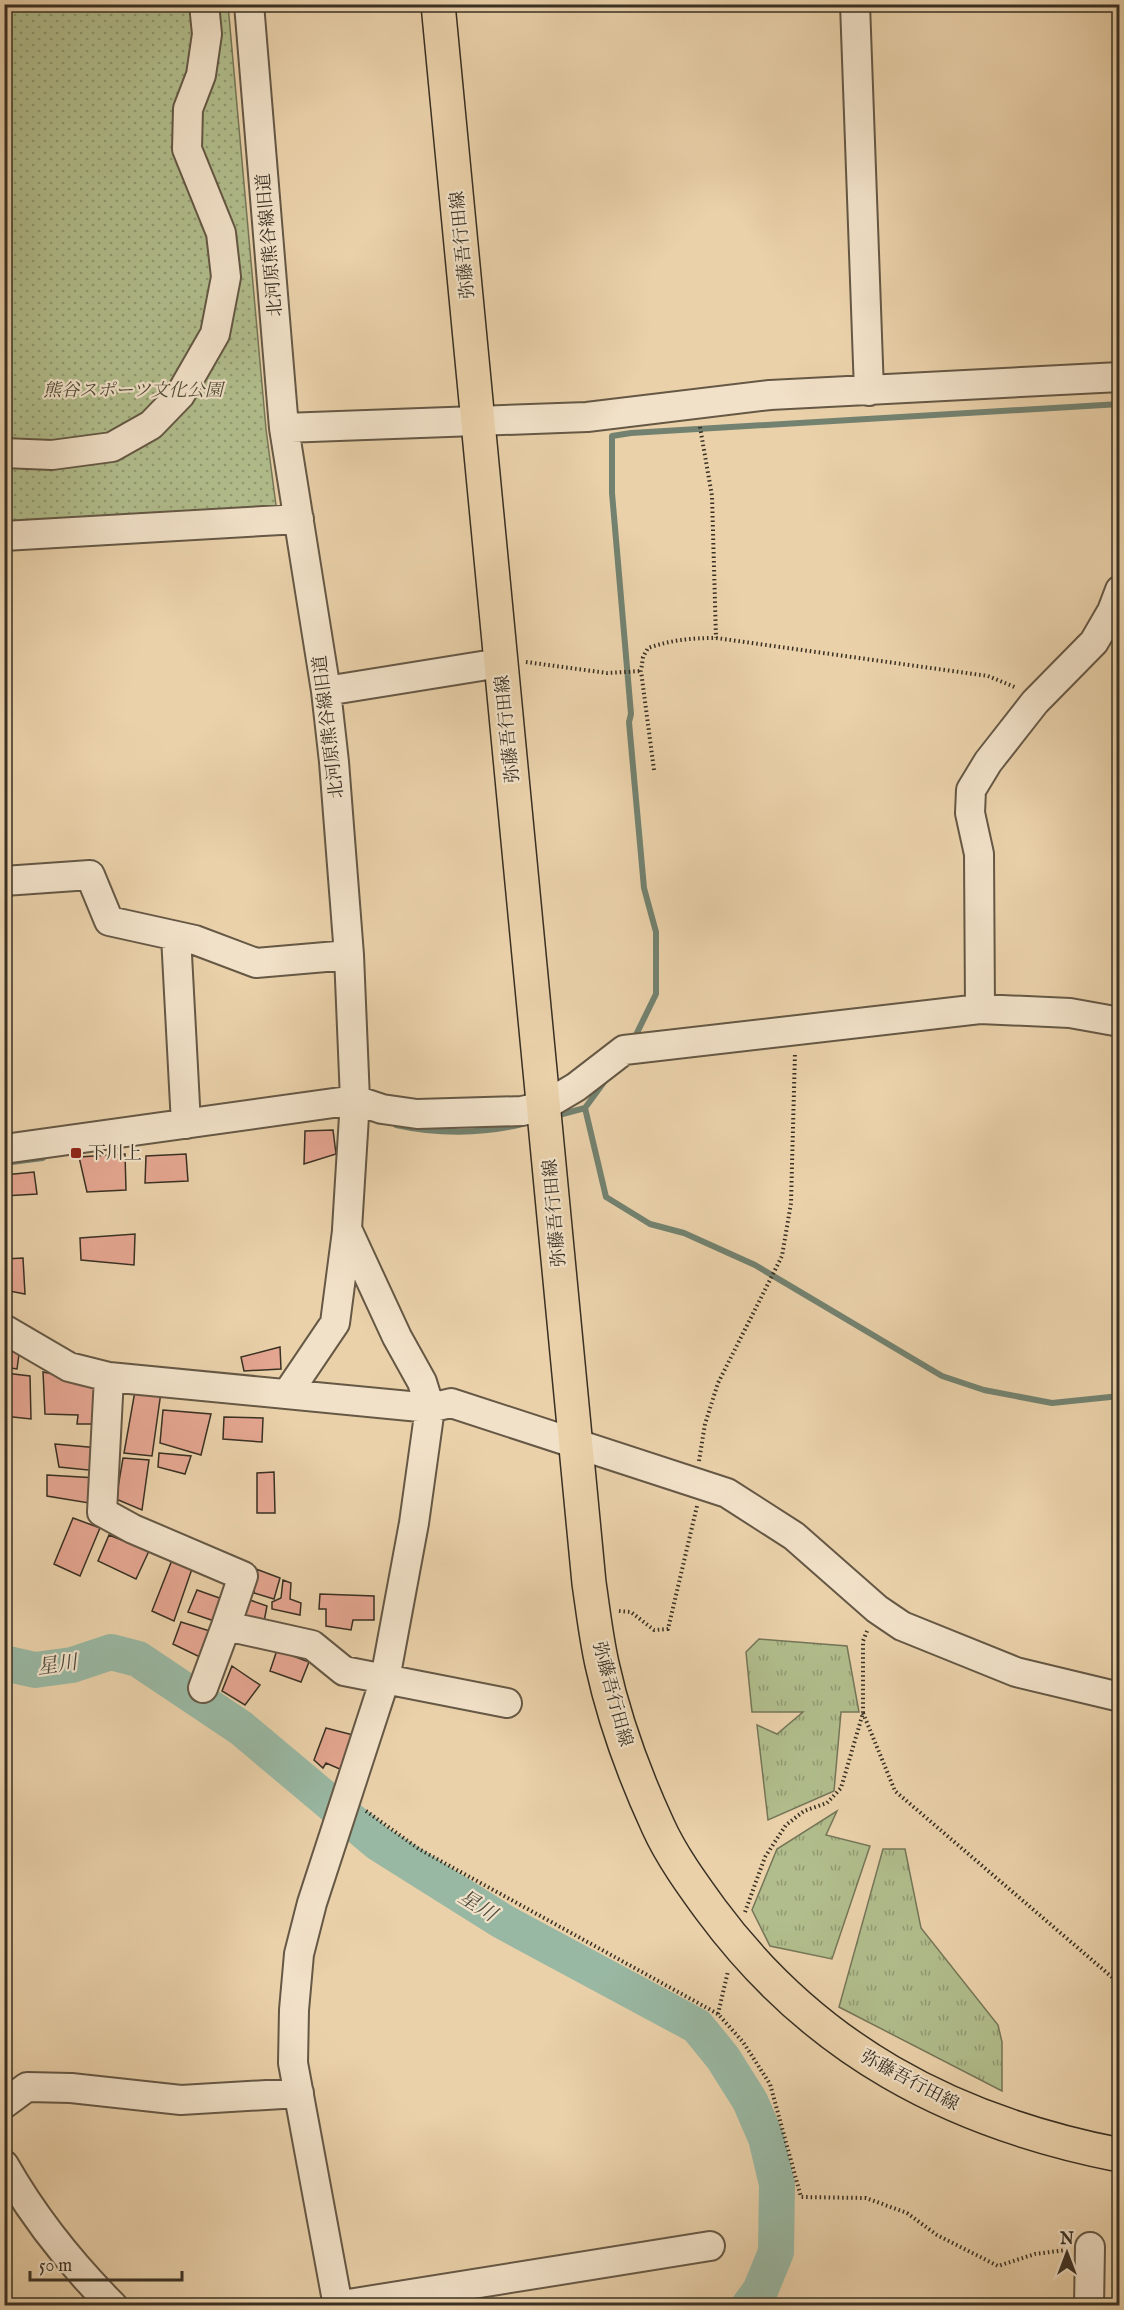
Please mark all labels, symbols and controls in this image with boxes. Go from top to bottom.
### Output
street label: 北河原熊谷線旧道 [253,172,288,318]
street label: 弥藤吾行田線 [446,190,481,300]
park label: 熊谷スポーツ文化公園 [43,380,226,403]
street label: 北河原熊谷線旧道 [309,654,350,800]
street label: 弥藤吾行田線 [491,674,526,784]
place label: 下川上 [88,1143,142,1166]
marker: 下川上 [69,1146,83,1160]
street label: 弥藤吾行田線 [539,1158,572,1268]
street label: 弥藤吾行田線 [586,1639,637,1750]
water label: 星川 [36,1650,81,1681]
water label: 星川 [454,1885,502,1929]
street label: 弥藤吾行田線 [856,2046,962,2117]
north arrow [1037,2223,1097,2283]
text: N [1059,2230,1074,2250]
scale bar [30,2244,182,2282]
text: 50 m [39,2255,72,2278]

